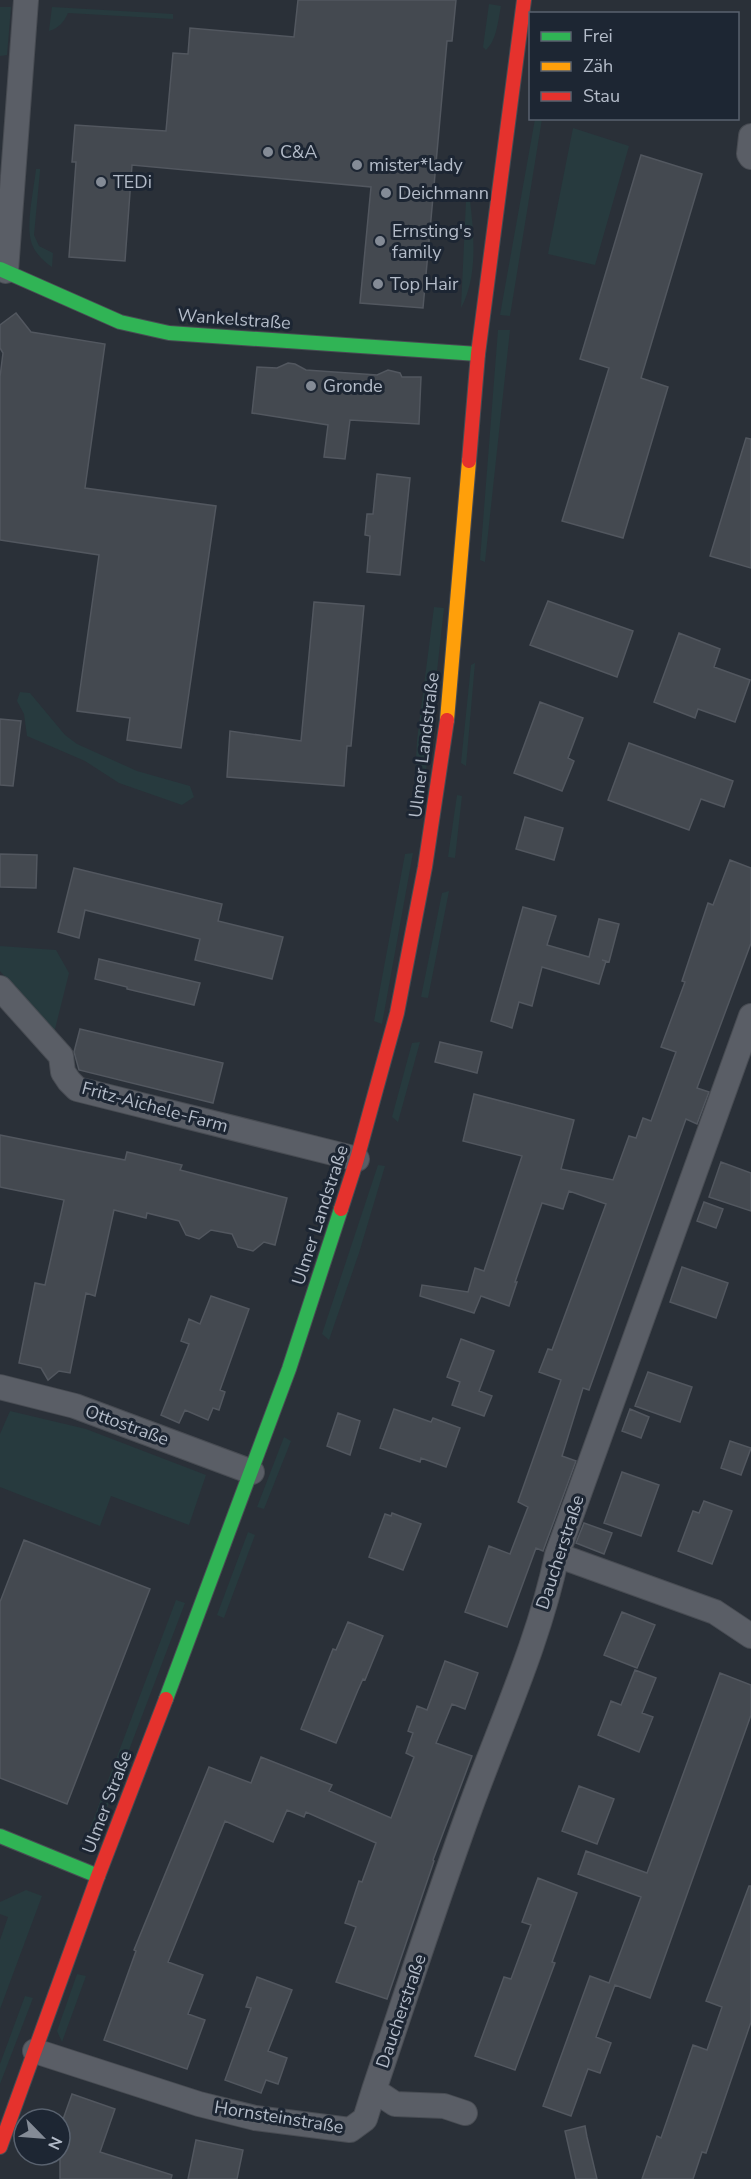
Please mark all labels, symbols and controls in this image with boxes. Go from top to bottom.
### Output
legend [529,12,739,120]
text: Frei [583,24,613,48]
text: Zäh [583,54,613,78]
text: Stau [583,84,620,108]
place label: C&A [280,140,317,164]
marker: C&A [261,145,275,159]
place label: mister*lady [369,153,463,177]
marker: mister*lady [350,158,364,172]
place label: TEDi [113,170,152,194]
marker: TEDi [94,175,108,189]
place label: Deichmann [398,181,489,205]
marker: Deichmann [379,186,393,200]
place label: Ernsting's family [392,219,472,264]
marker: Ernsting's family [373,234,387,248]
place label: Top Hair [390,272,459,296]
marker: Top Hair [371,277,385,291]
street label: Wankelstraße [177,303,291,335]
place label: Gronde [323,374,383,398]
marker: Gronde [304,379,318,393]
street label: Ulmer Landstraße [403,671,445,819]
street label: Fritz-Aichele-Farm [79,1076,231,1138]
street label: Ulmer Landstraße [286,1142,354,1288]
street label: Ottostraße [82,1399,172,1451]
street label: Daucherstraße [530,1492,590,1612]
street label: Ulmer Straße [76,1747,138,1857]
street label: Daucherstraße [370,1951,432,2071]
street label: Hornsteinstraße [213,2095,345,2139]
north arrow [12,2107,72,2167]
text: N [42,2133,67,2153]

